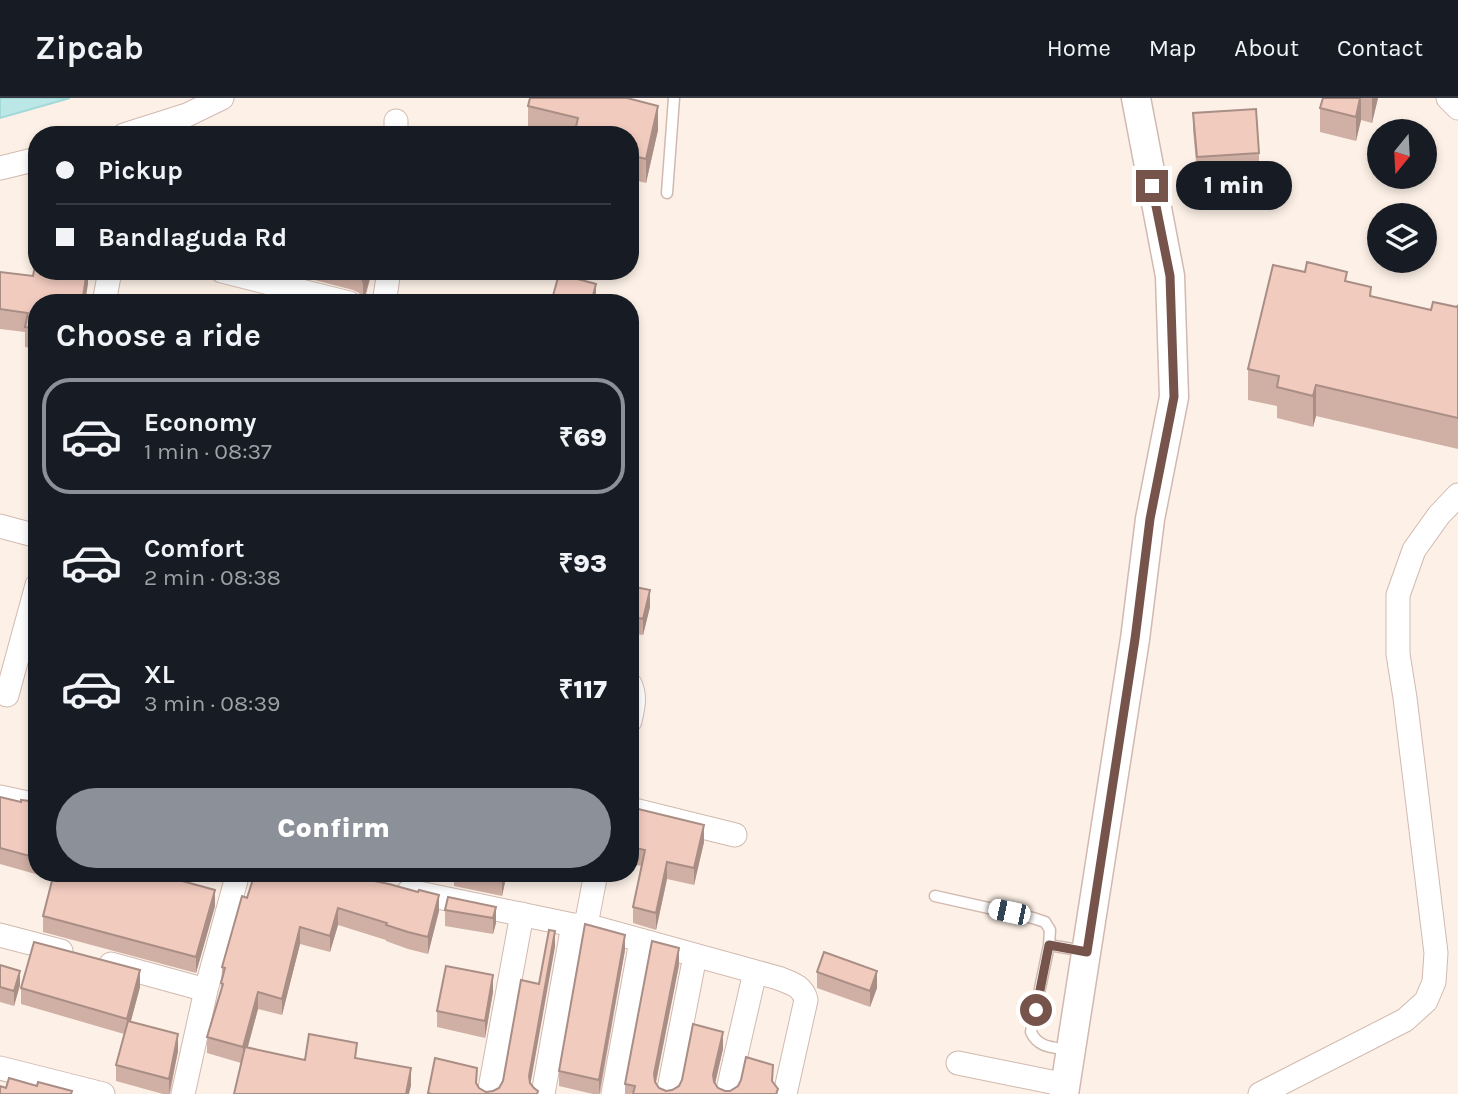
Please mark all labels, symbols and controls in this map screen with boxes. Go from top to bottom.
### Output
text: Zipcab [35,29,144,67]
text: Home [1047,34,1111,62]
text: Map [1149,34,1196,62]
text: About [1234,34,1299,62]
text: Contact [1337,34,1423,62]
north arrow [1367,119,1437,189]
map controls [1367,119,1437,273]
text: Pickup [98,155,183,186]
callout: 1 min [1176,162,1292,210]
route end [1136,170,1168,202]
text: 1 min [1204,172,1264,199]
button: layers [1367,203,1437,273]
text: Bandlaguda Rd [98,222,287,253]
text: Choose a ride [56,317,261,354]
icon: car [60,405,123,468]
text: Economy [144,407,256,438]
text: ₹69 [559,422,607,453]
text: 1 min · 08:37 [144,438,272,465]
icon: car [60,531,123,594]
text: Comfort [144,533,245,564]
text: ₹93 [558,548,607,579]
text: 2 min · 08:38 [144,564,281,591]
icon: car [60,657,123,720]
text: XL [144,659,175,690]
text: ₹117 [558,674,607,705]
text: 3 min · 08:39 [144,690,280,717]
button: Confirm [56,788,611,868]
car [987,897,1032,927]
route start [1020,994,1052,1026]

